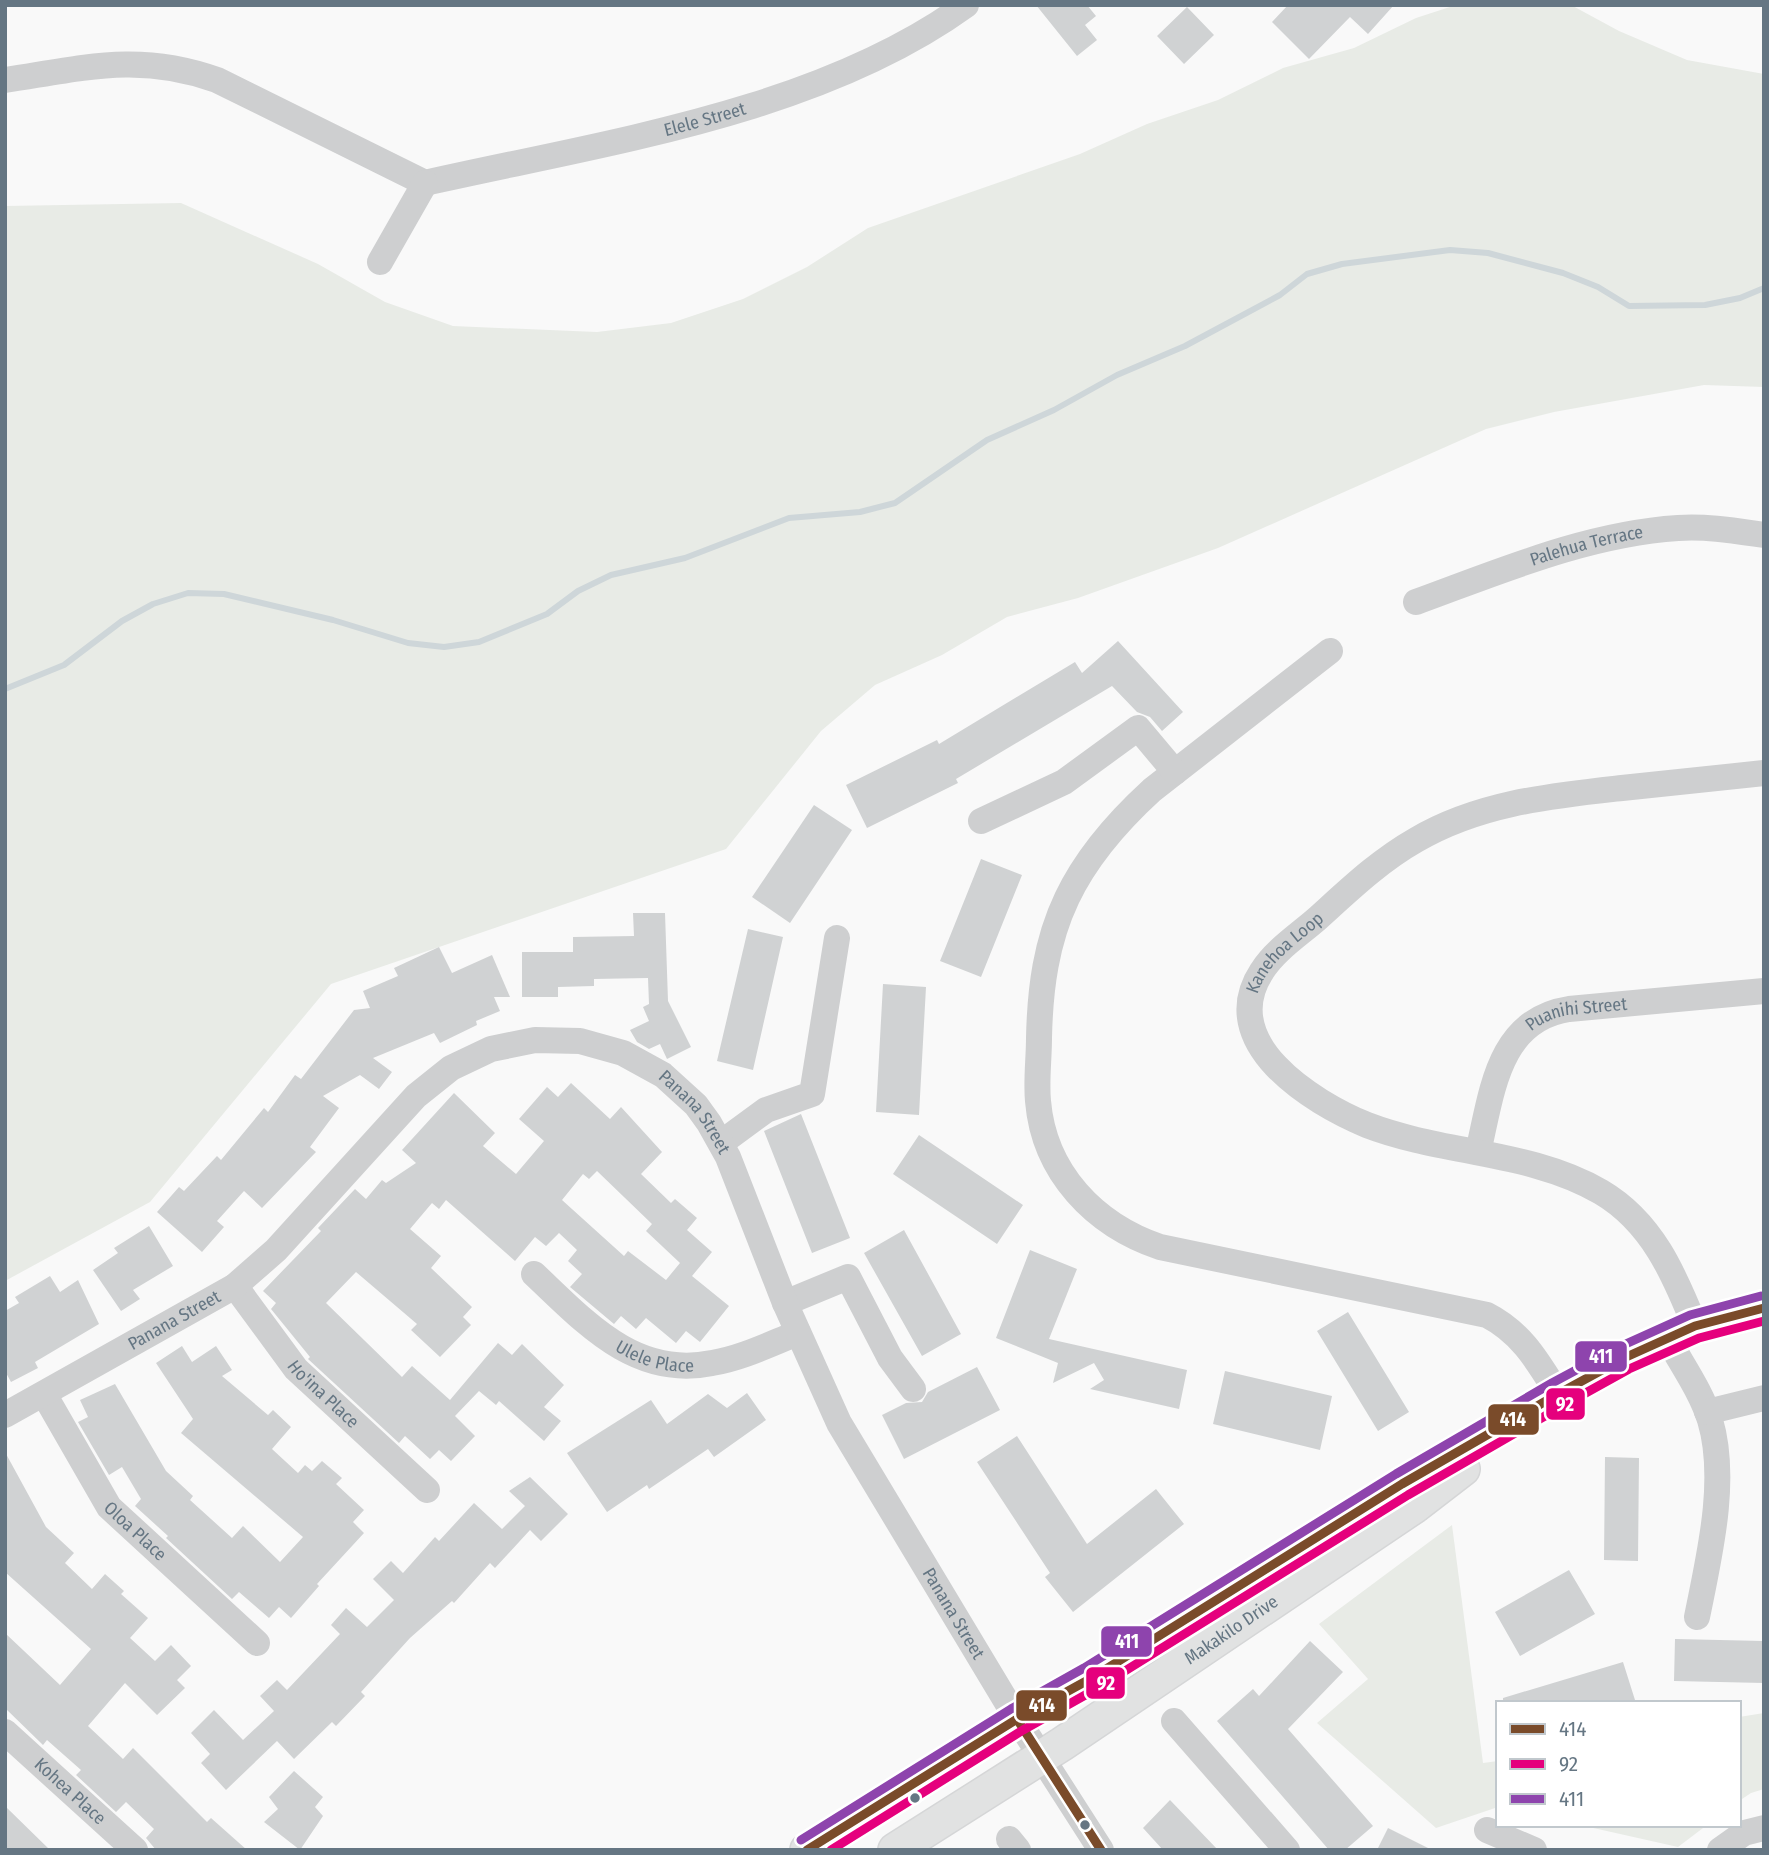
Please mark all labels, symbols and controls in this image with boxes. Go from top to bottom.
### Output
street label: Elele Street [662,97,749,141]
street label: Palehua Terrace [1527,521,1645,571]
street label: Kanehoa Loop [1241,907,1328,996]
street label: Puanihi Street [1521,993,1628,1036]
street label: Panana Street [654,1066,735,1158]
street label: Panana Street [124,1285,224,1355]
street label: Ulele Place [612,1335,695,1377]
line badge: 411 [1574,1340,1628,1373]
text: 411 [1589,1345,1613,1368]
street label: Ho'ina Place [282,1356,364,1433]
line badge: 92 [1545,1387,1586,1421]
text: 92 [1556,1393,1574,1416]
line badge: 414 [1487,1403,1540,1436]
text: 414 [1500,1408,1526,1431]
street label: Oloa Place [99,1497,171,1565]
street label: Panana Street [918,1564,989,1663]
street label: Makakilo Drive [1180,1590,1282,1669]
line badge: 411 [1100,1625,1153,1658]
text: 411 [1115,1630,1139,1653]
line badge: 92 [1085,1666,1126,1700]
text: 92 [1097,1672,1115,1695]
line badge: 414 [1015,1689,1068,1722]
text: 414 [1029,1694,1055,1717]
legend [1496,1701,1741,1827]
text: 414 [1559,1716,1586,1742]
text: 92 [1559,1751,1578,1777]
street label: Kohea Place [30,1753,111,1829]
text: 411 [1559,1786,1584,1812]
unlabelled marker [908,1791,922,1805]
unlabelled marker [1078,1818,1092,1832]

